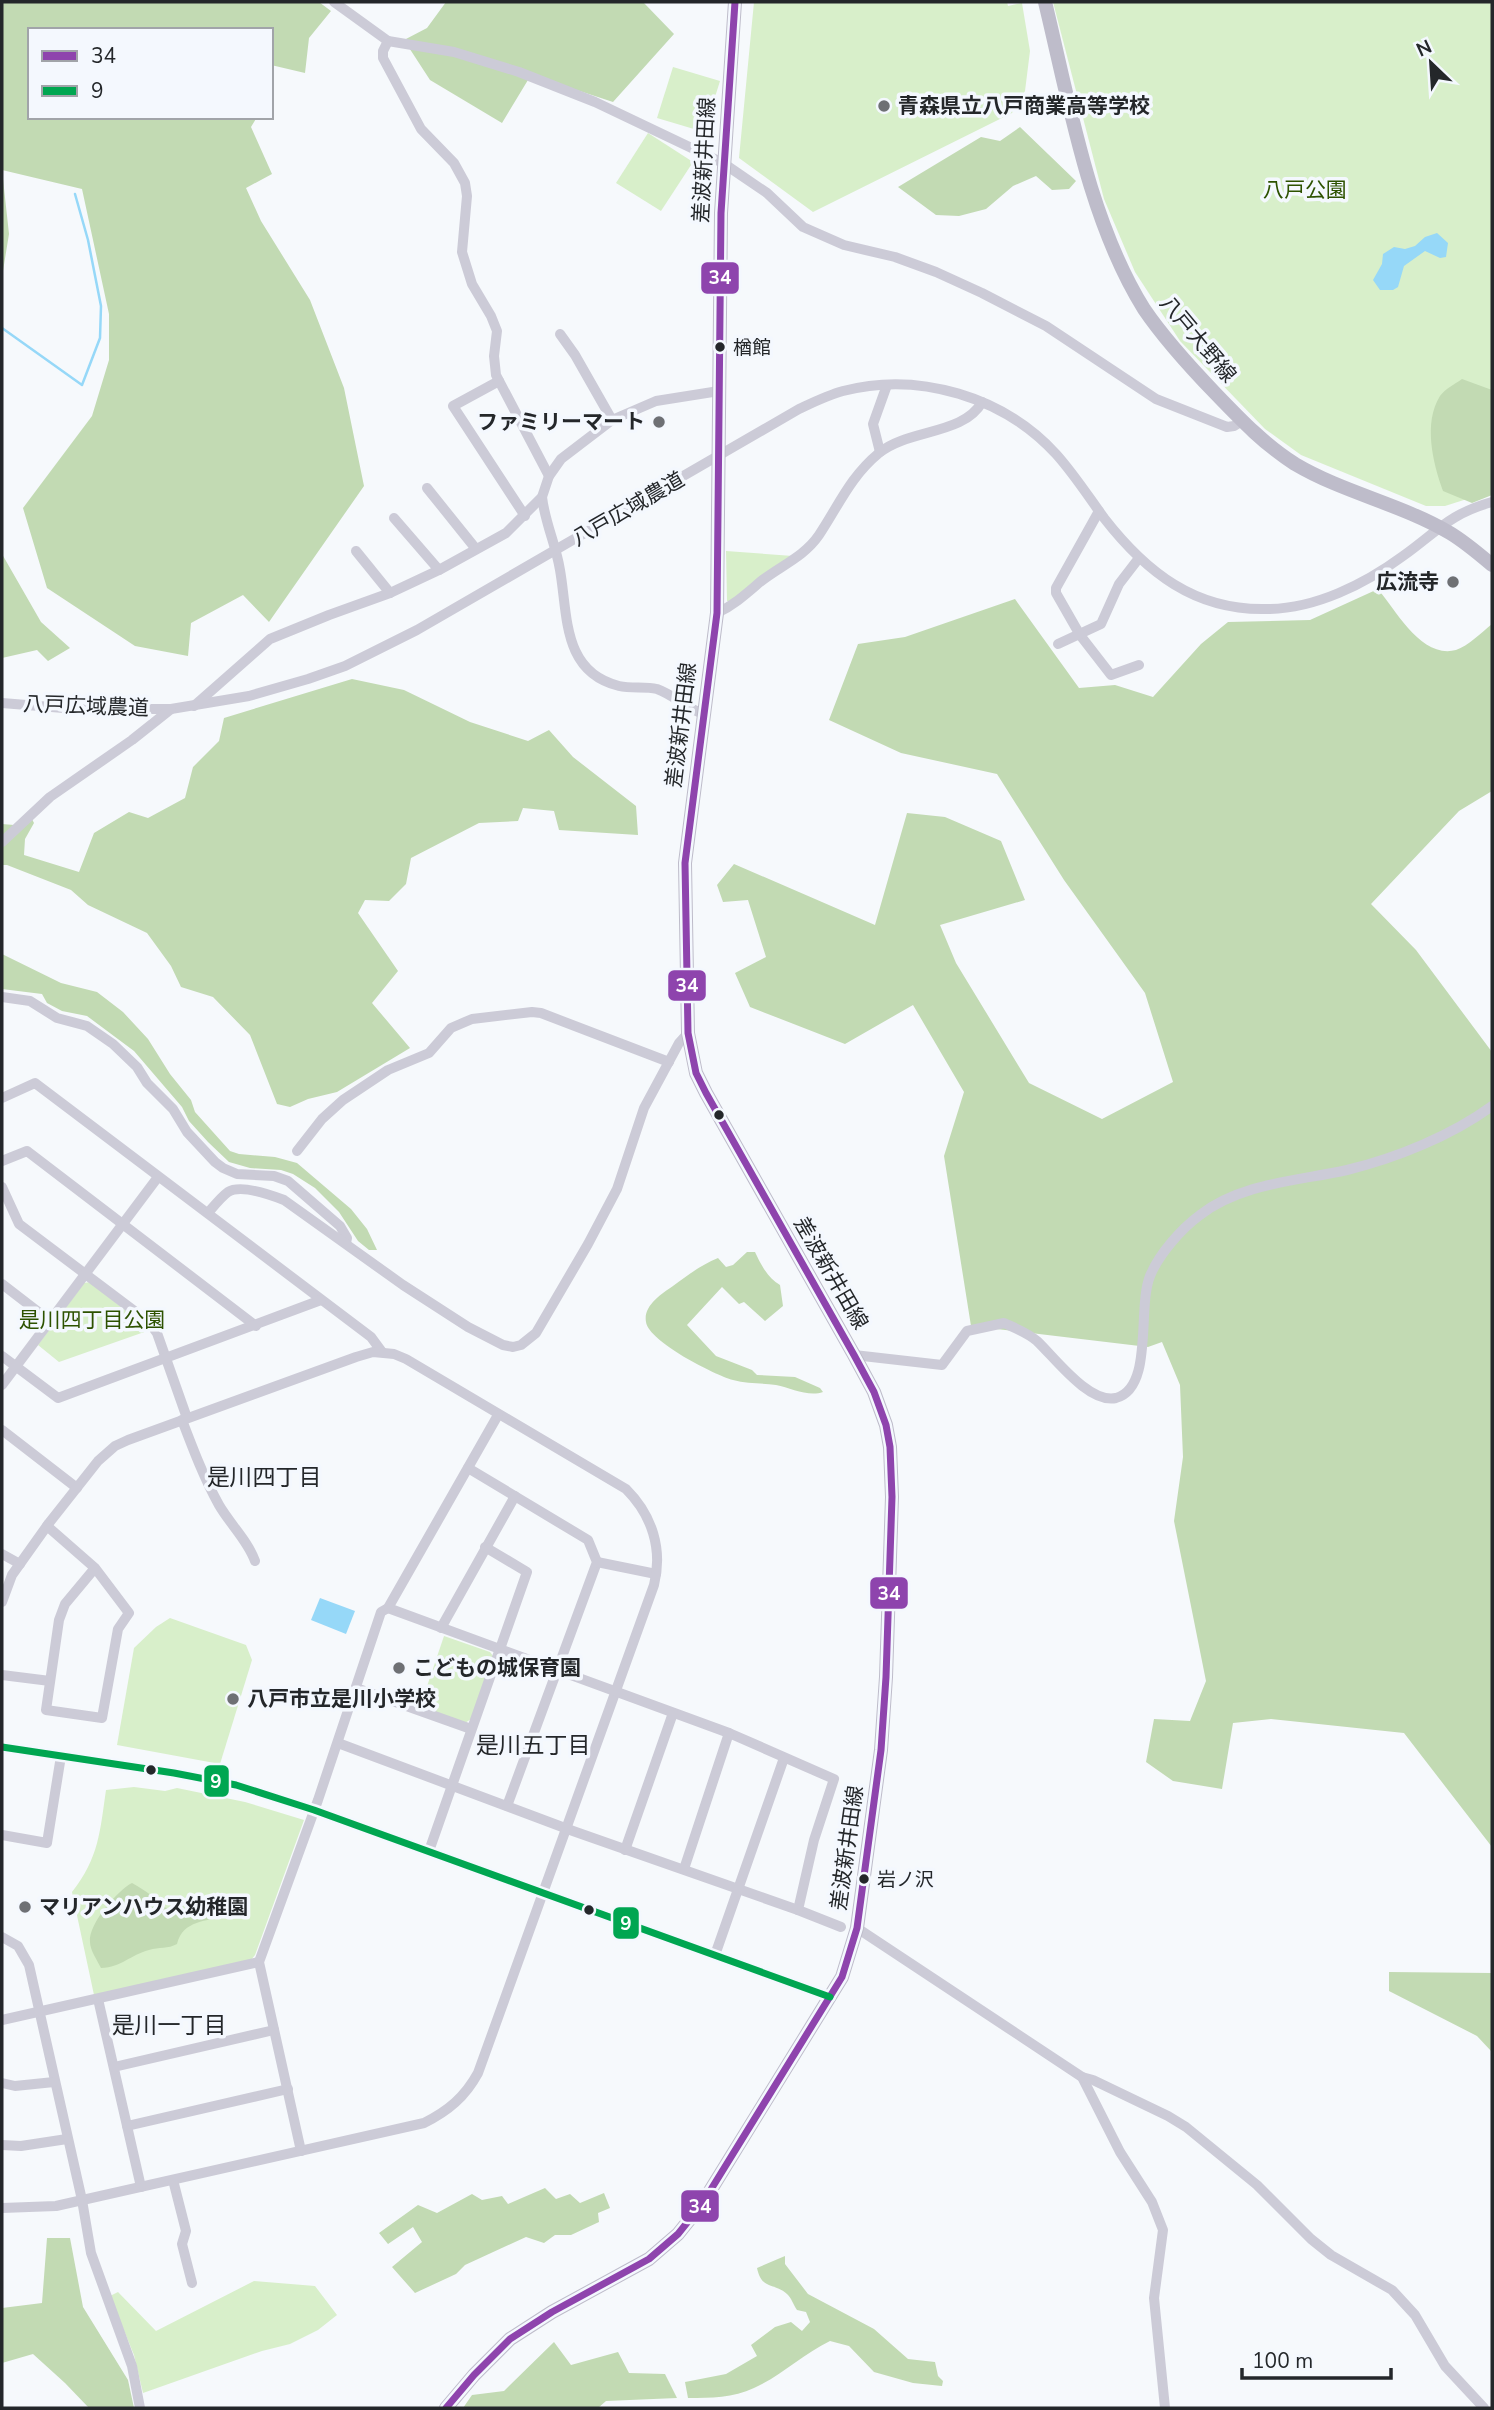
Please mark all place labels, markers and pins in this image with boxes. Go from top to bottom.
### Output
place label: 青森県立八戸商業高等学校 [898,92,1150,120]
marker: 青森県立八戸商業高等学校 [876,98,892,114]
place label: 楢館 [733,335,771,361]
marker: 楢館 [713,340,727,354]
place label: ファミリーマート [477,408,645,436]
marker: ファミリーマート [651,414,667,430]
place label: 広流寺 [1376,568,1439,596]
marker: 広流寺 [1445,574,1461,590]
unlabelled marker [712,1108,726,1122]
place label: こどもの城保育園 [413,1654,581,1682]
marker: こどもの城保育園 [391,1660,407,1676]
place label: 八戸市立是川小学校 [247,1685,436,1713]
marker: 八戸市立是川小学校 [225,1691,241,1707]
unlabelled marker [144,1763,158,1777]
place label: 岩ノ沢 [877,1867,934,1893]
marker: 岩ノ沢 [857,1872,871,1886]
place label: マリアンハウス幼稚園 [39,1893,248,1921]
marker: マリアンハウス幼稚園 [17,1899,33,1915]
unlabelled marker [582,1903,596,1917]

